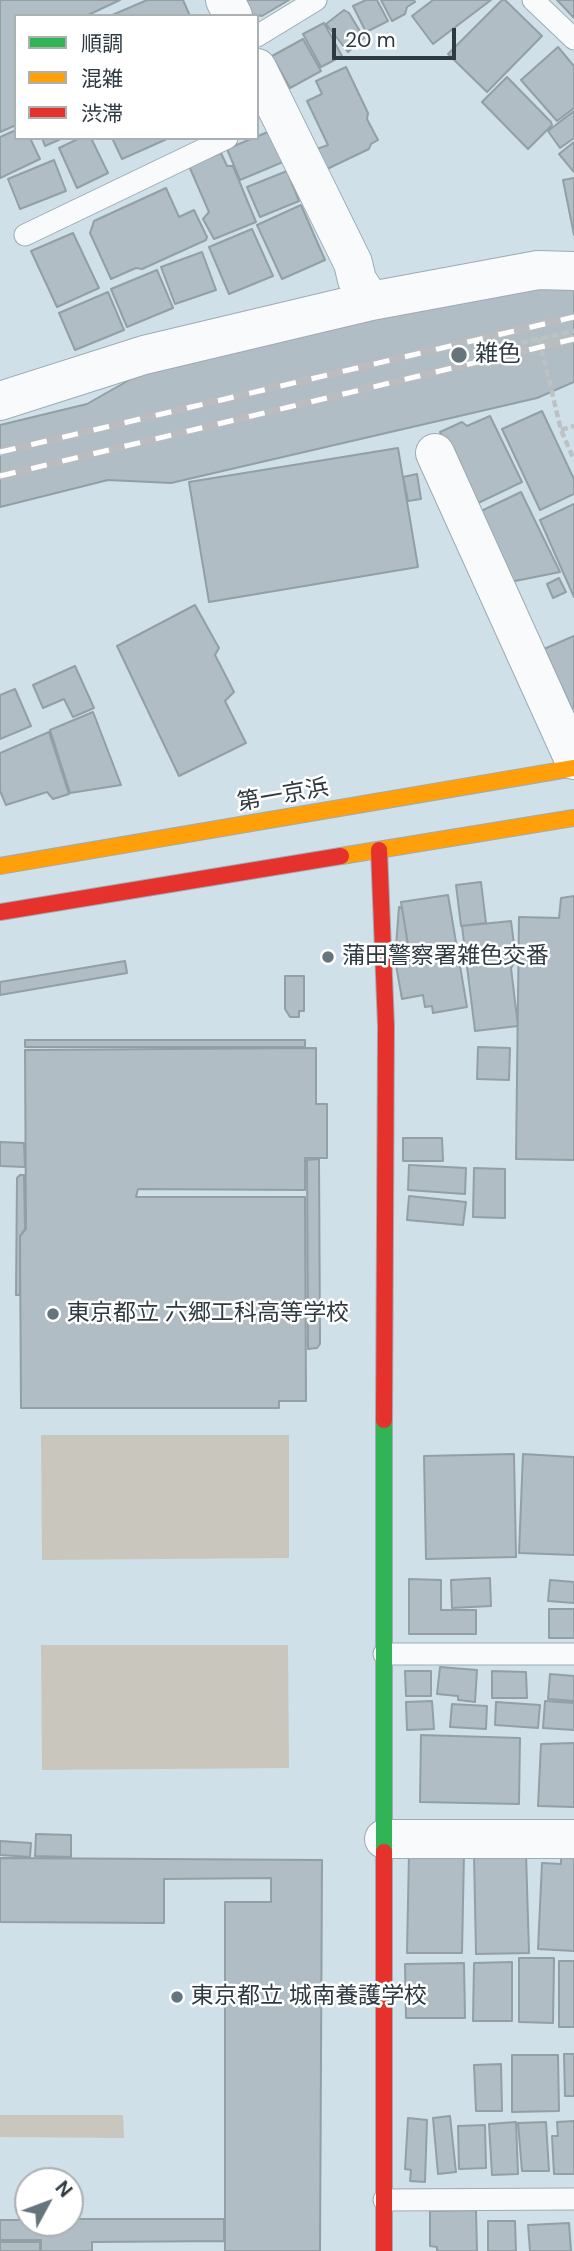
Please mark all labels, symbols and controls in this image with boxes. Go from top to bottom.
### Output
legend [14,14,259,140]
scale bar [336,14,460,58]
text: 20 m [345,26,396,54]
text: 順調 [81,30,123,58]
text: 混雑 [81,65,123,93]
text: 渋滞 [81,100,123,128]
place label: 雑色 [475,341,521,369]
marker: 雑色 [449,345,469,365]
street label: 第一京浜 [235,774,331,818]
place label: 蒲田警察署雑色交番 [342,943,549,971]
marker: 蒲田警察署雑色交番 [320,949,336,965]
place label: 東京都立 六郷工科高等学校 [67,1300,349,1328]
marker: 東京都立 六郷工科高等学校 [45,1306,61,1322]
place label: 東京都立 城南養護学校 [191,1983,427,2011]
marker: 東京都立 城南養護学校 [169,1989,185,2005]
north arrow [14,2167,84,2237]
text: N [50,2176,78,2203]

